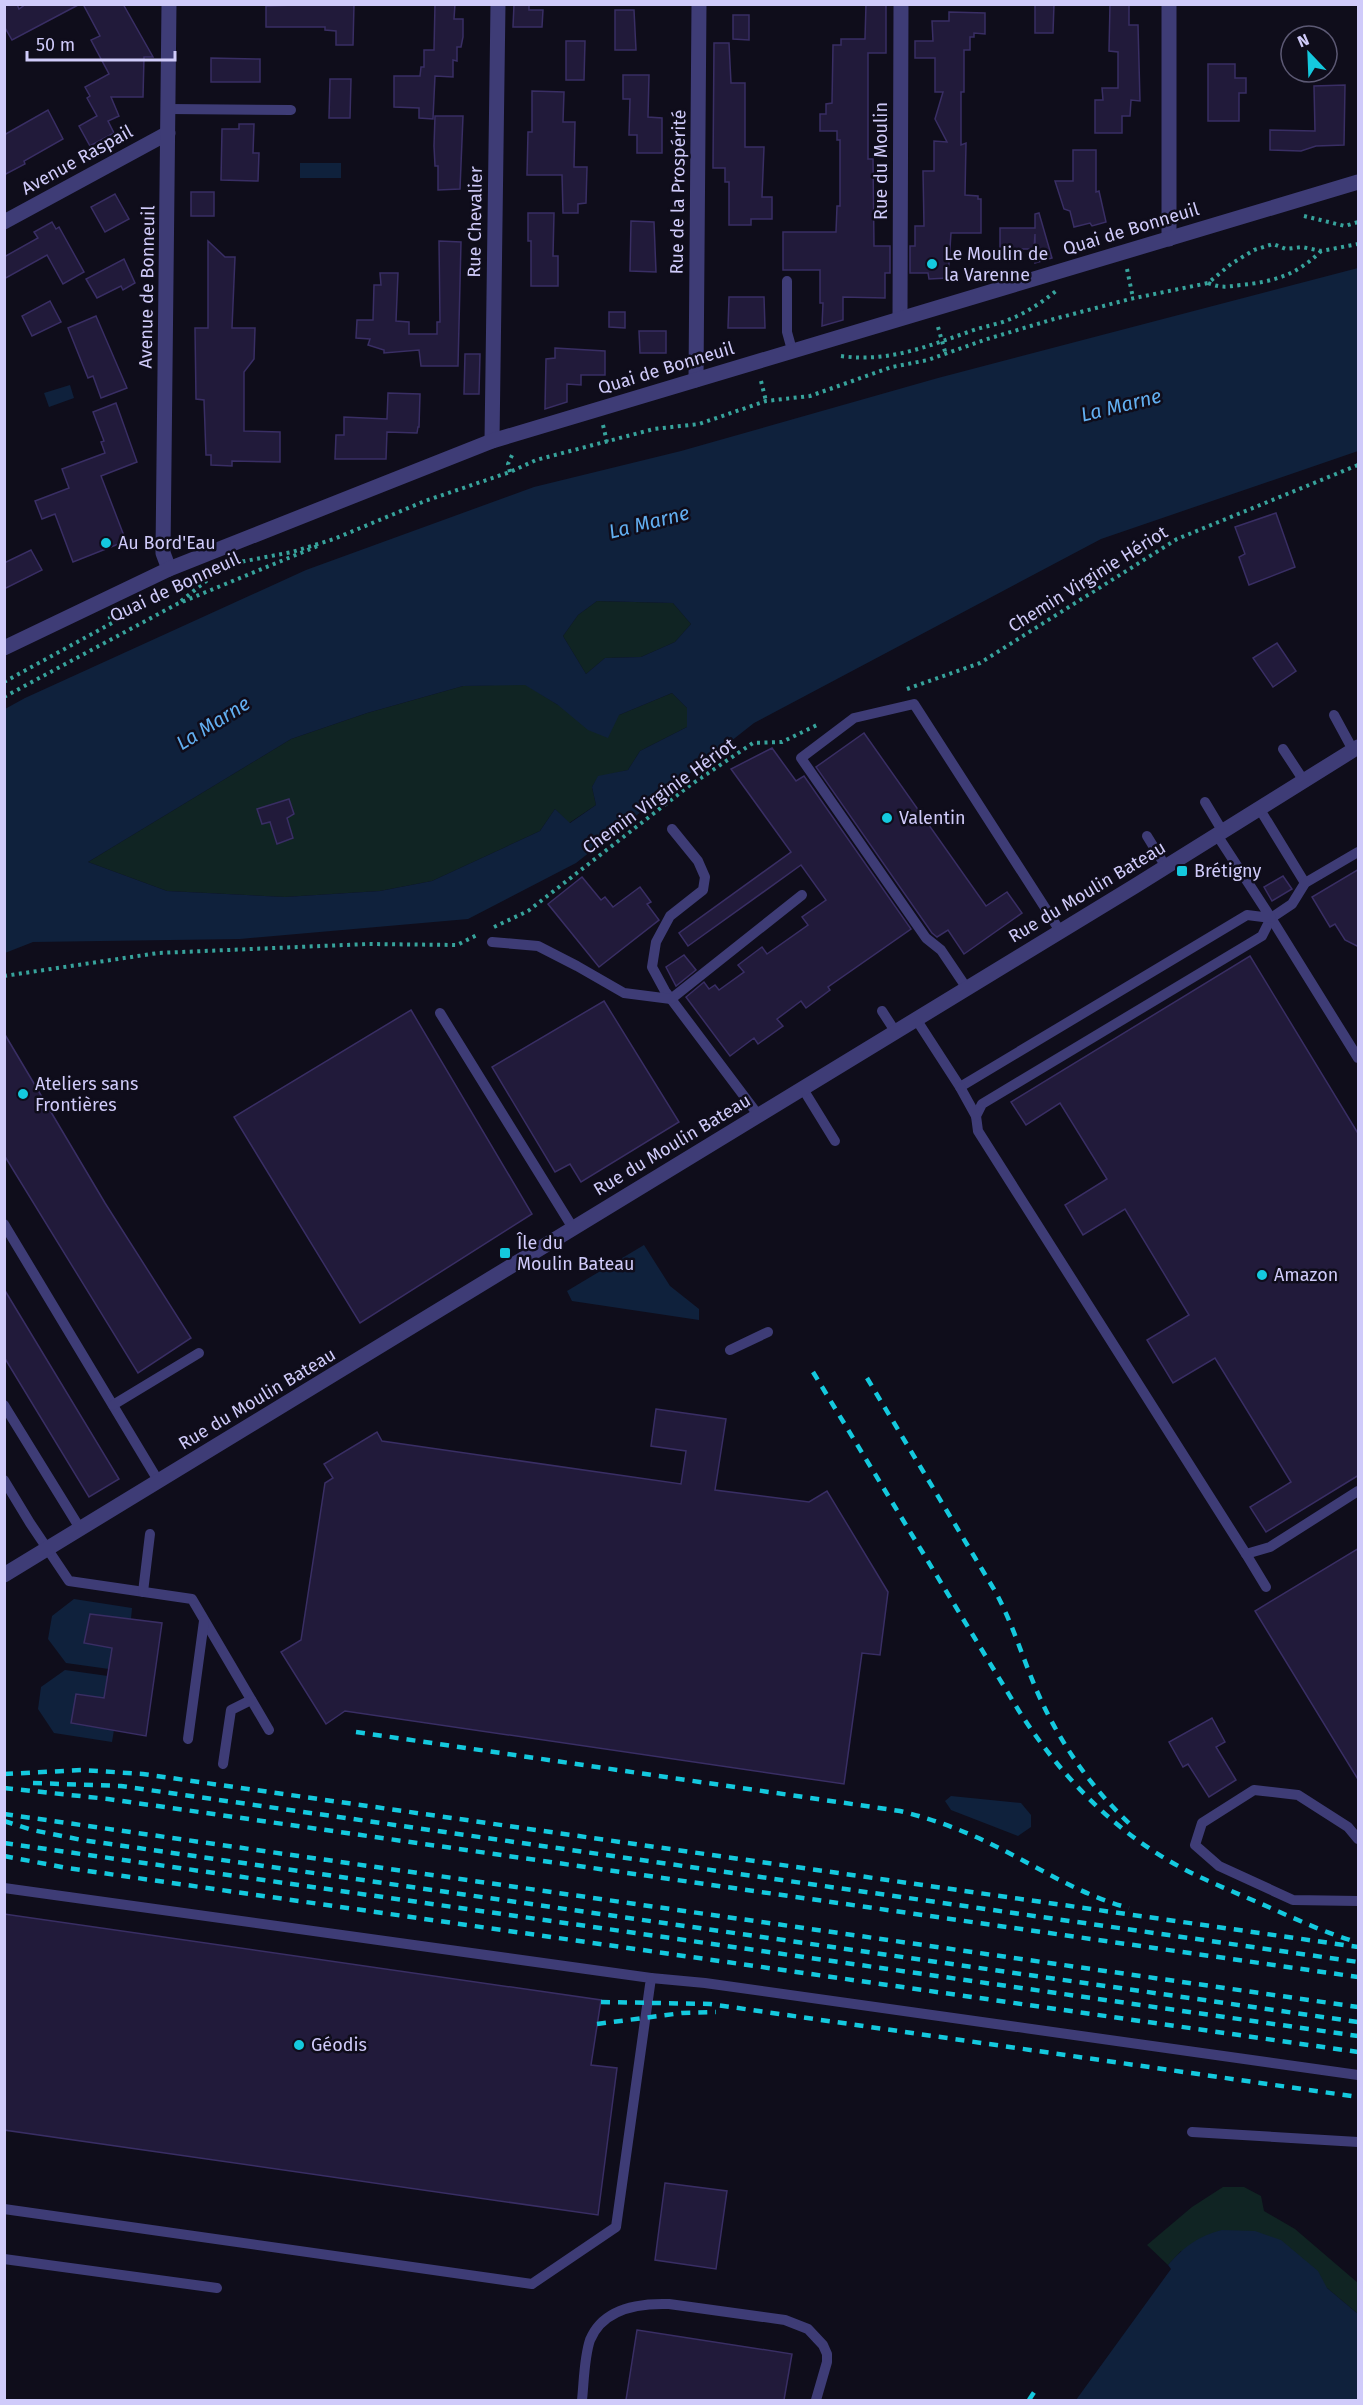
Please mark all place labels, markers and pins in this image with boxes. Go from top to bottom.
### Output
place label: Le Moulin de la Varenne [944,243,1048,286]
marker: Le Moulin de la Varenne [925,257,939,271]
place label: Au Bord'Eau [118,532,216,554]
marker: Au Bord'Eau [99,536,113,550]
place label: Valentin [899,807,966,829]
marker: Valentin [880,811,894,825]
place label: Brétigny [1194,860,1262,882]
marker: Brétigny [1175,864,1189,878]
place label: Ateliers sans Frontières [35,1073,138,1116]
marker: Ateliers sans Frontières [16,1087,30,1101]
place label: Île du Moulin Bateau [516,1232,635,1275]
marker: Île du Moulin Bateau [498,1246,512,1260]
place label: Amazon [1274,1264,1338,1286]
marker: Amazon [1255,1268,1269,1282]
place label: Géodis [311,2034,367,2056]
marker: Géodis [292,2038,306,2052]

